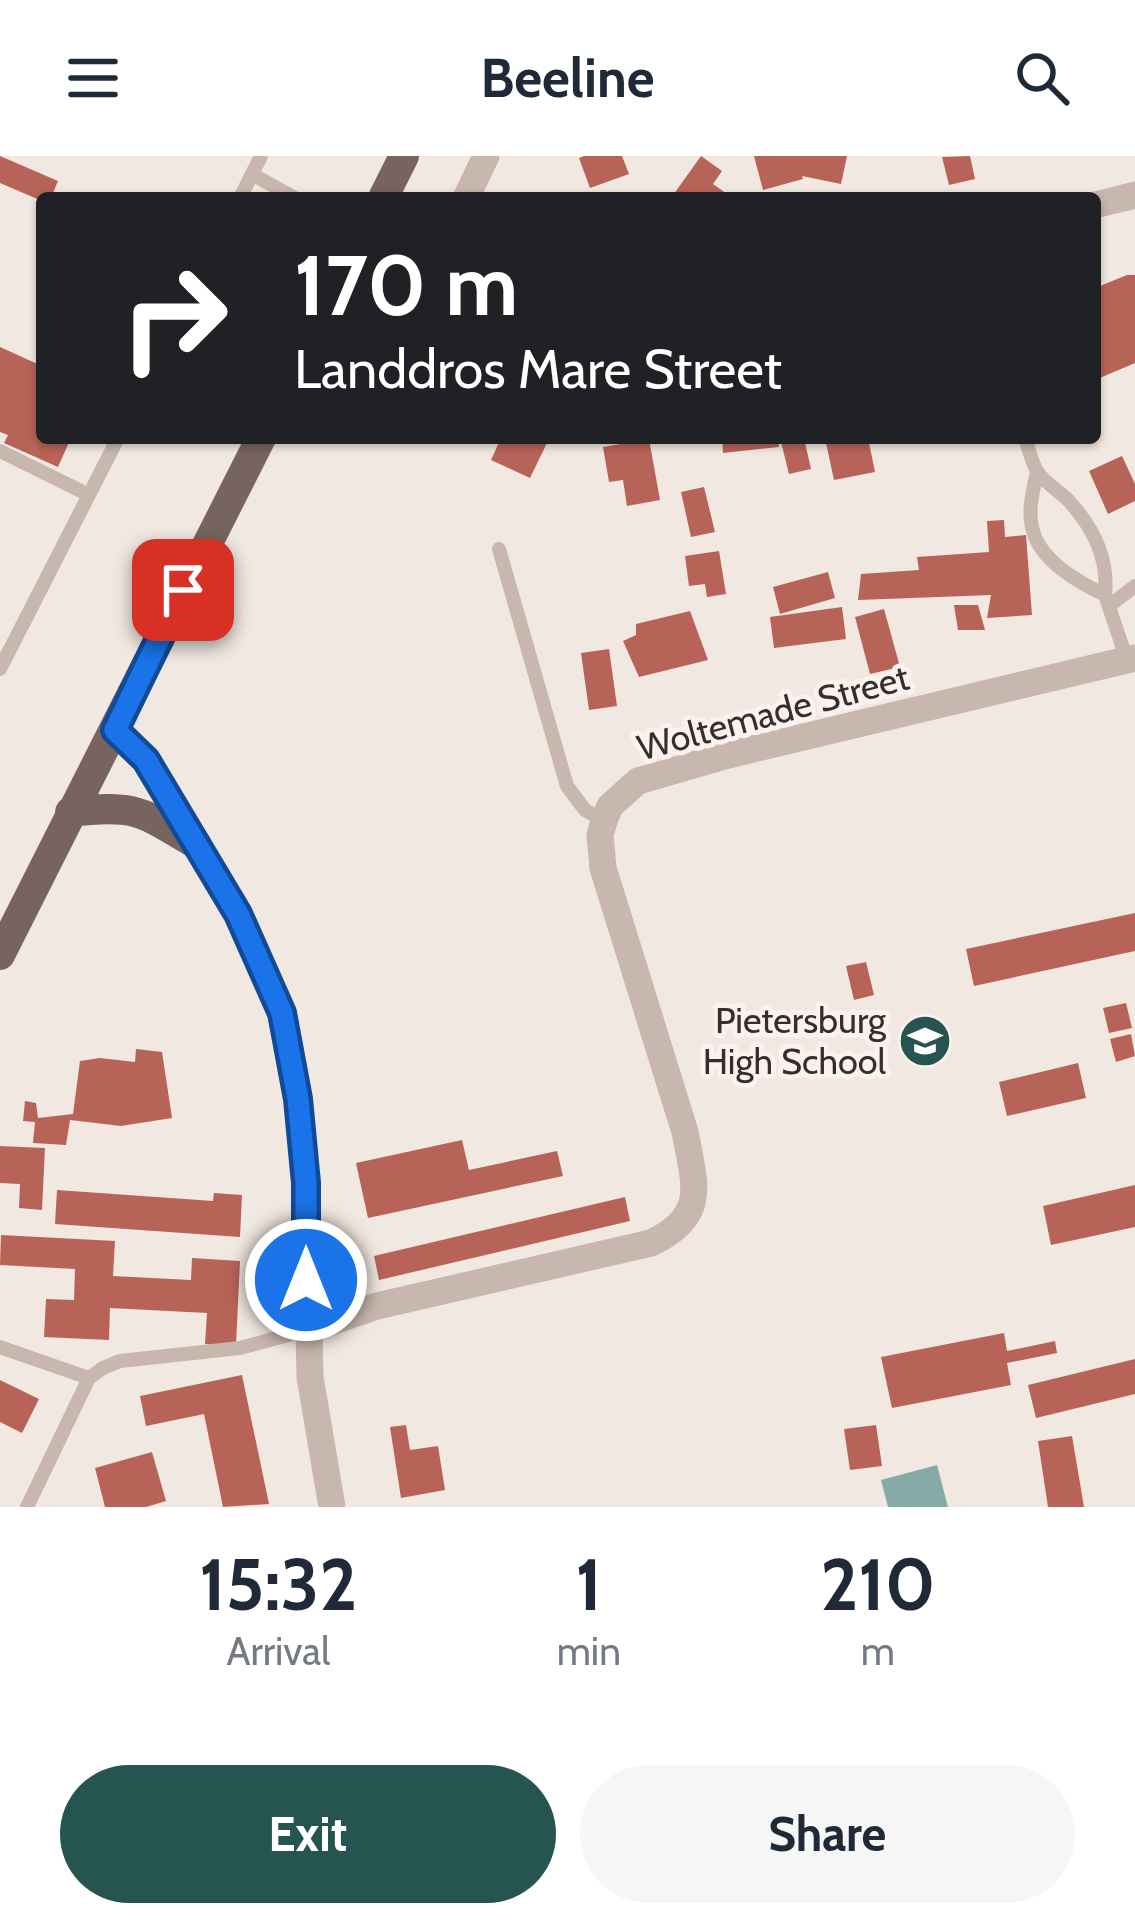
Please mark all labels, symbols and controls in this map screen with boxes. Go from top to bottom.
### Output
icon: menu [60,45,126,111]
text: Beeline [480,45,655,111]
icon: search [1009,45,1075,111]
text: 170 m [294,234,518,336]
icon: right [96,240,252,396]
text: Landdros Mare Street [294,336,782,402]
pin [132,539,234,641]
icon: arrive [150,557,216,623]
street label: Woltemade Street [633,655,913,769]
place label: Pietersburg High School [703,998,887,1083]
school or university icon: Pietersburg High School [897,1013,953,1069]
position arrow [243,1217,369,1343]
text: 15:32 [199,1541,357,1628]
text: 1 [576,1541,602,1628]
text: 210 [820,1541,936,1628]
text: Arrival [226,1627,330,1675]
text: min [557,1627,621,1675]
text: m [861,1627,895,1675]
button: Exit [60,1765,556,1903]
button: Share [580,1765,1075,1903]

